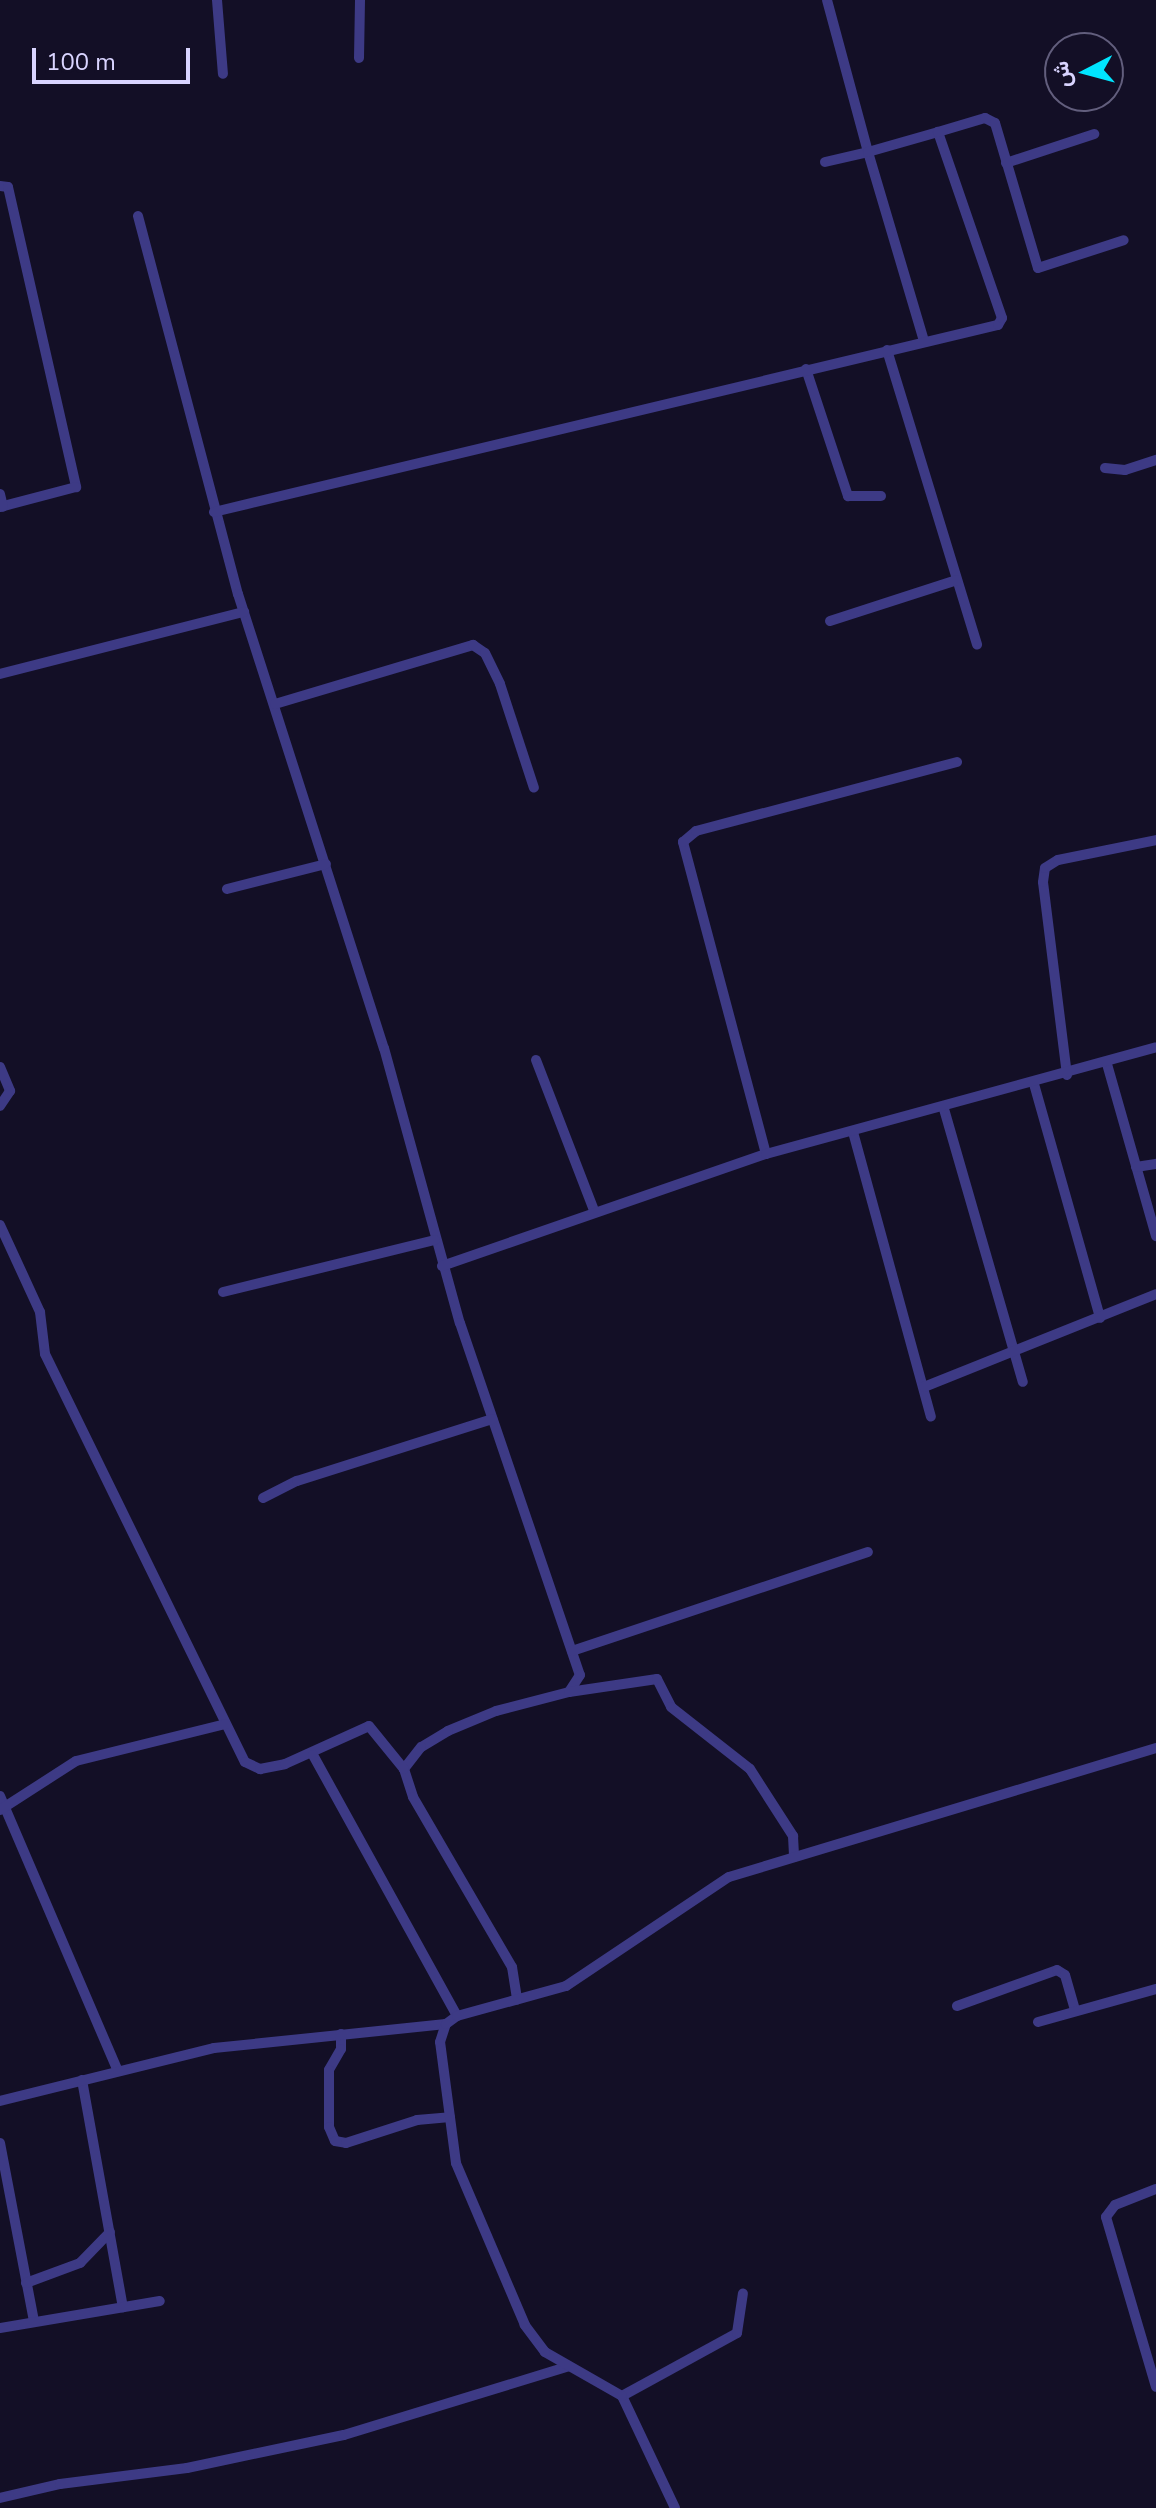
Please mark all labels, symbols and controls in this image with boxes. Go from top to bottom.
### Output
scale bar [36,32,194,82]
north arrow [1044,32,1124,112]
text: 100 m [46,46,116,78]
text: ش [1046,60,1078,89]

